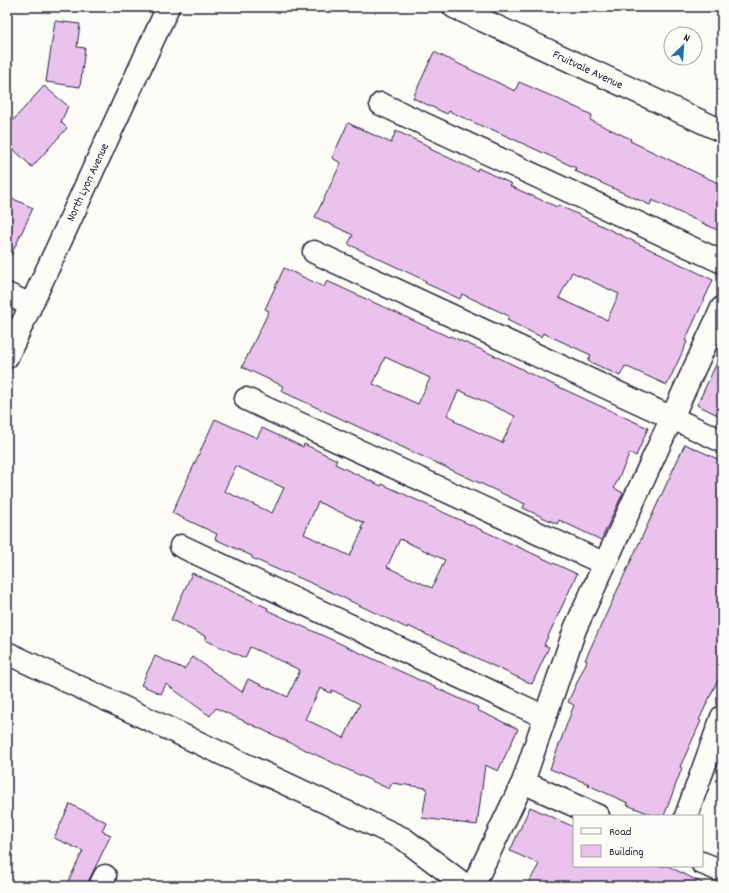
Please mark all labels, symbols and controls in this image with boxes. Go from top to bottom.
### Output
north arrow [663,26,703,66]
text: N [681,30,693,47]
street label: Fruitvale Avenue [549,47,625,94]
street label: North Lyon Avenue [63,141,114,225]
legend [573,815,703,867]
text: Road [609,824,631,841]
text: Building [609,844,644,861]

